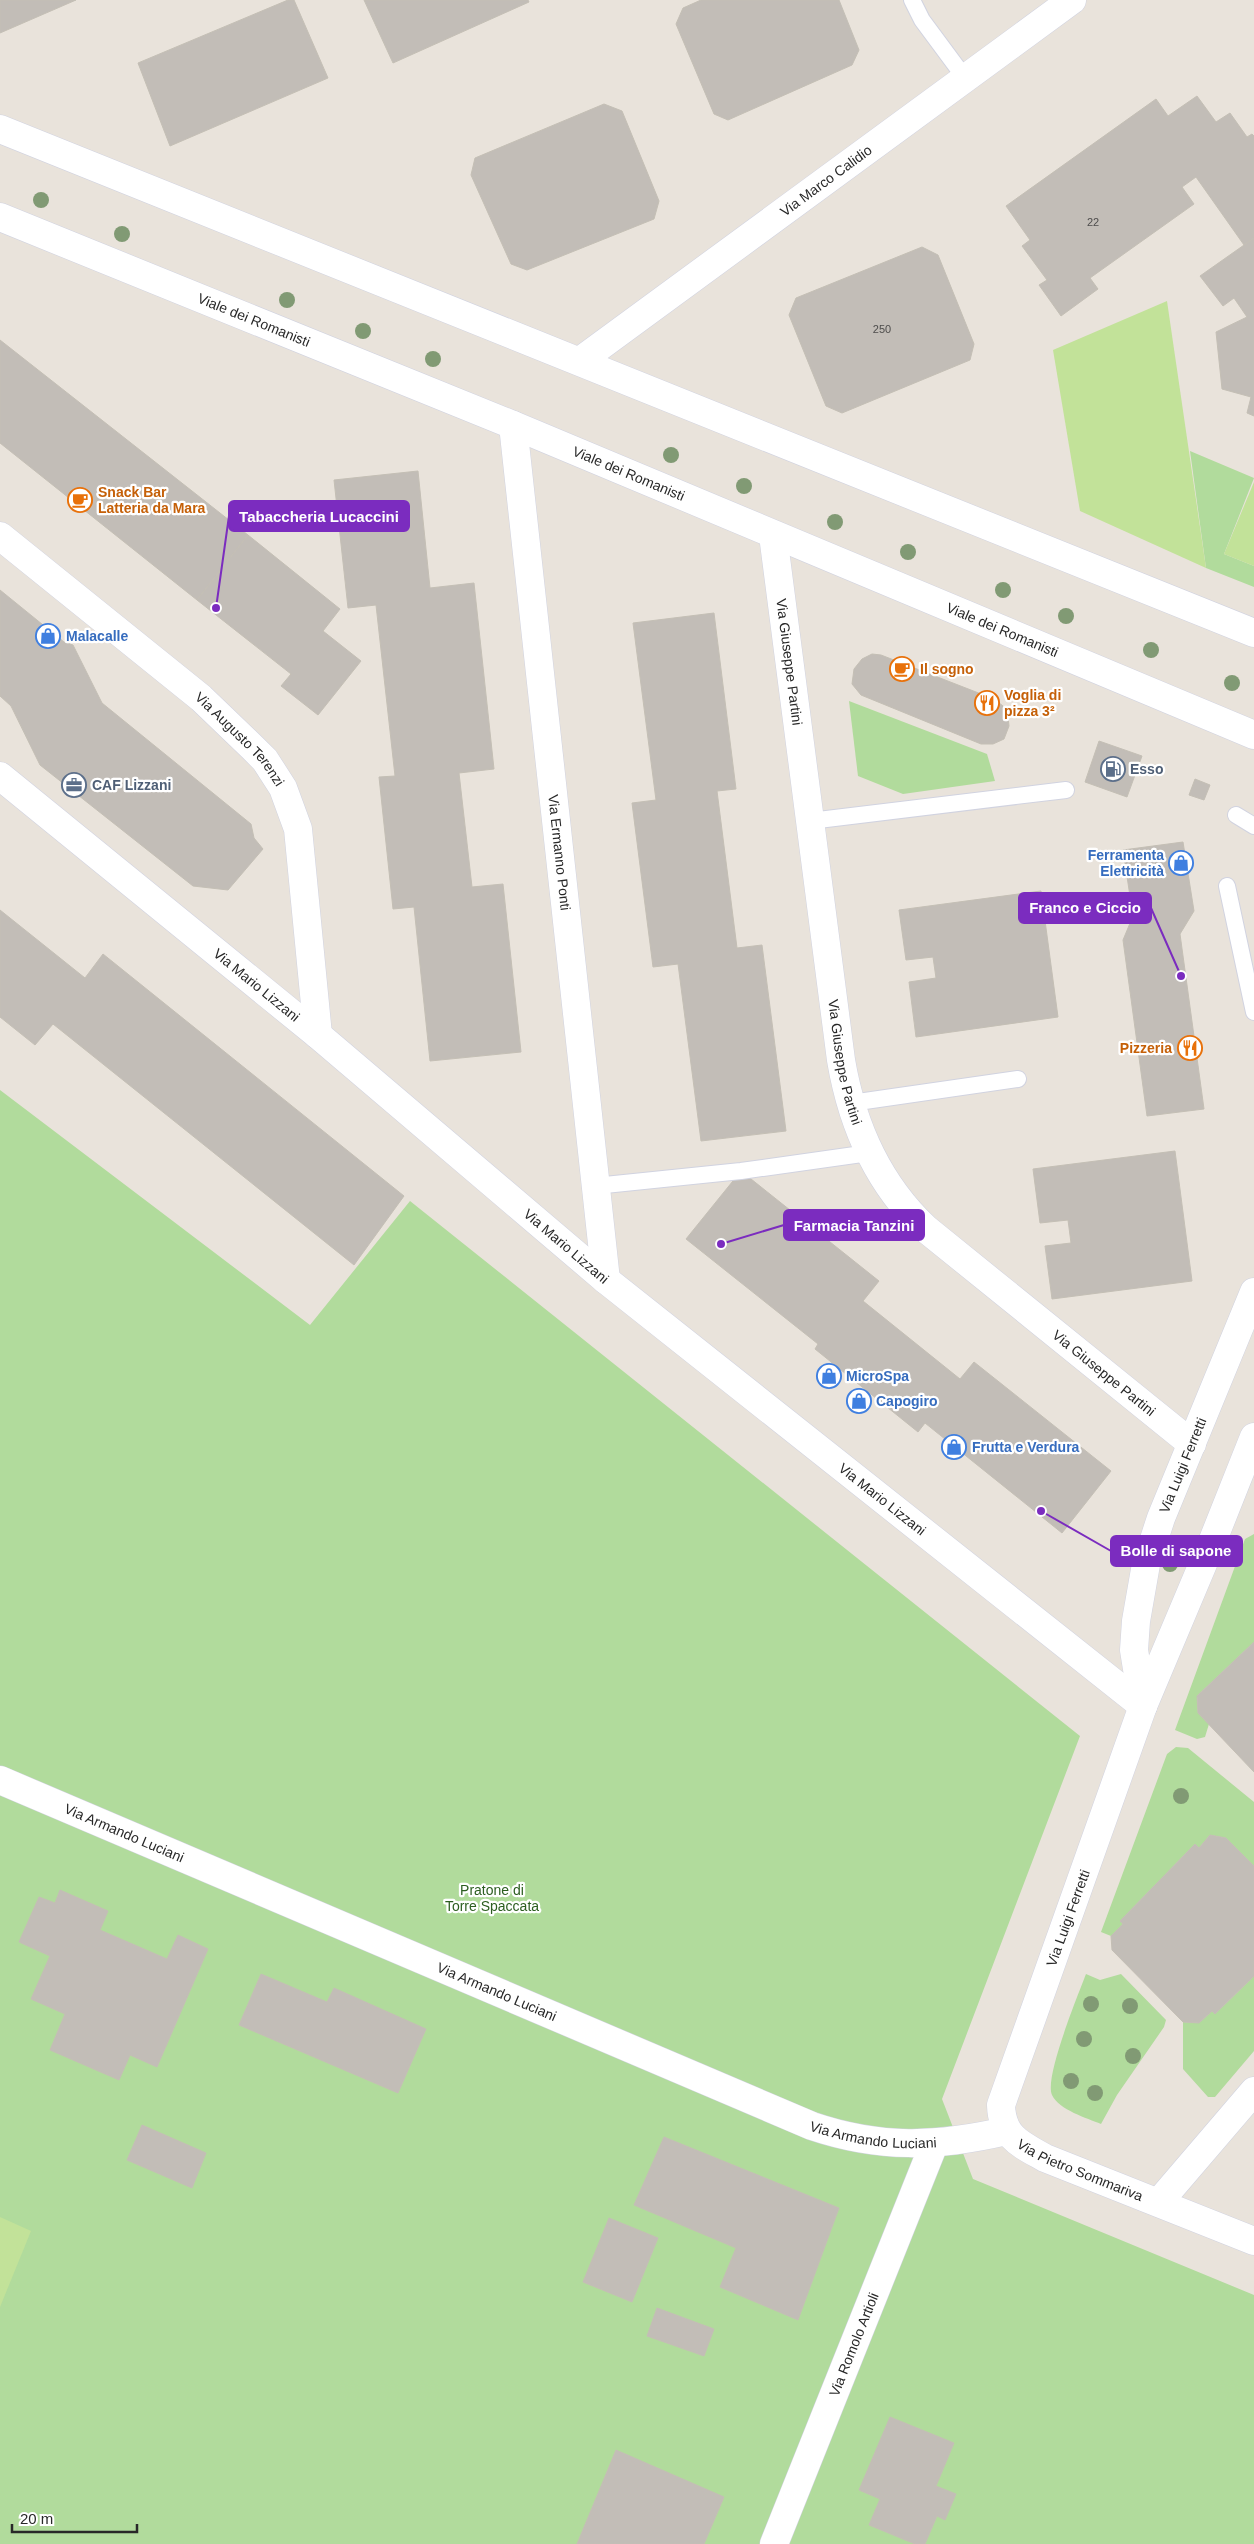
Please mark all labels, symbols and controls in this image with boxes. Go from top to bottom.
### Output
street label: Via Marco Calidio [777,142,875,219]
house number: 22 [1087,216,1099,228]
street label: Viale dei Romanisti [195,290,312,350]
house number: 250 [873,323,891,335]
street label: Viale dei Romanisti [570,443,687,504]
place label: Snack Bar Latteria da Mara [98,484,206,516]
cafe icon: Snack Bar Latteria da Mara [67,487,93,513]
callout: Tabaccheria Lucaccini [229,501,409,531]
text: Tabaccheria Lucaccini [239,508,399,525]
street label: Via Giuseppe Partini [773,598,806,726]
street label: Viale dei Romanisti [944,599,1061,660]
shop icon: Malacalle [35,623,61,649]
place label: Malacalle [66,628,128,644]
cafe icon: Il sogno [889,656,915,682]
place label: Il sogno [920,661,974,677]
place label: Voglia di pizza 3² [1004,687,1061,719]
street label: Via Augusto Terenzi [192,689,288,789]
restaurant icon: Voglia di pizza 3² [974,690,1000,716]
fuel station icon: Esso [1100,756,1126,782]
place label: Esso [1130,761,1163,777]
office icon: CAF Lizzani [61,772,87,798]
place label: CAF Lizzani [92,777,171,793]
street label: Via Ermanno Ponti [545,794,574,911]
place label: Ferramenta Elettricità [1088,847,1164,879]
shop icon: Ferramenta Elettricità [1168,850,1194,876]
callout: Franco e Ciccio [1019,893,1151,923]
text: Franco e Ciccio [1029,899,1141,916]
street label: Via Mario Lizzani [210,945,303,1025]
street label: Via Giuseppe Partini [825,998,865,1127]
restaurant icon: Pizzeria [1177,1035,1203,1061]
place label: Pizzeria [1120,1040,1172,1056]
street label: Via Mario Lizzani [520,1206,612,1287]
callout: Farmacia Tanzini [784,1210,924,1240]
text: Farmacia Tanzini [794,1217,914,1234]
street label: Via Giuseppe Partini [1049,1327,1159,1419]
shop icon: MicroSpa [816,1363,842,1389]
place label: MicroSpa [846,1368,909,1384]
shop icon: Capogiro [846,1388,872,1414]
place label: Capogiro [876,1393,937,1409]
street label: Via Luigi Ferretti [1156,1415,1209,1515]
shop icon: Frutta e Verdura [941,1434,967,1460]
place label: Frutta e Verdura [972,1439,1080,1455]
street label: Via Mario Lizzani [836,1460,929,1539]
callout: Bolle di sapone [1111,1536,1242,1566]
text: Bolle di sapone [1121,1542,1231,1559]
street label: Via Armando Luciani [62,1800,186,1865]
street label: Via Luigi Ferretti [1043,1867,1093,1969]
park label: Pratone di Torre Spaccata [445,1882,539,1914]
street label: Via Armando Luciani [435,1959,559,2024]
street label: Via Armando Luciani [808,2118,937,2151]
street label: Via Pietro Sommariva [1014,2136,1145,2204]
street label: Via Romolo Artioli [826,2290,882,2399]
scale bar [12,2502,138,2534]
text: 20 m [20,2510,53,2527]

